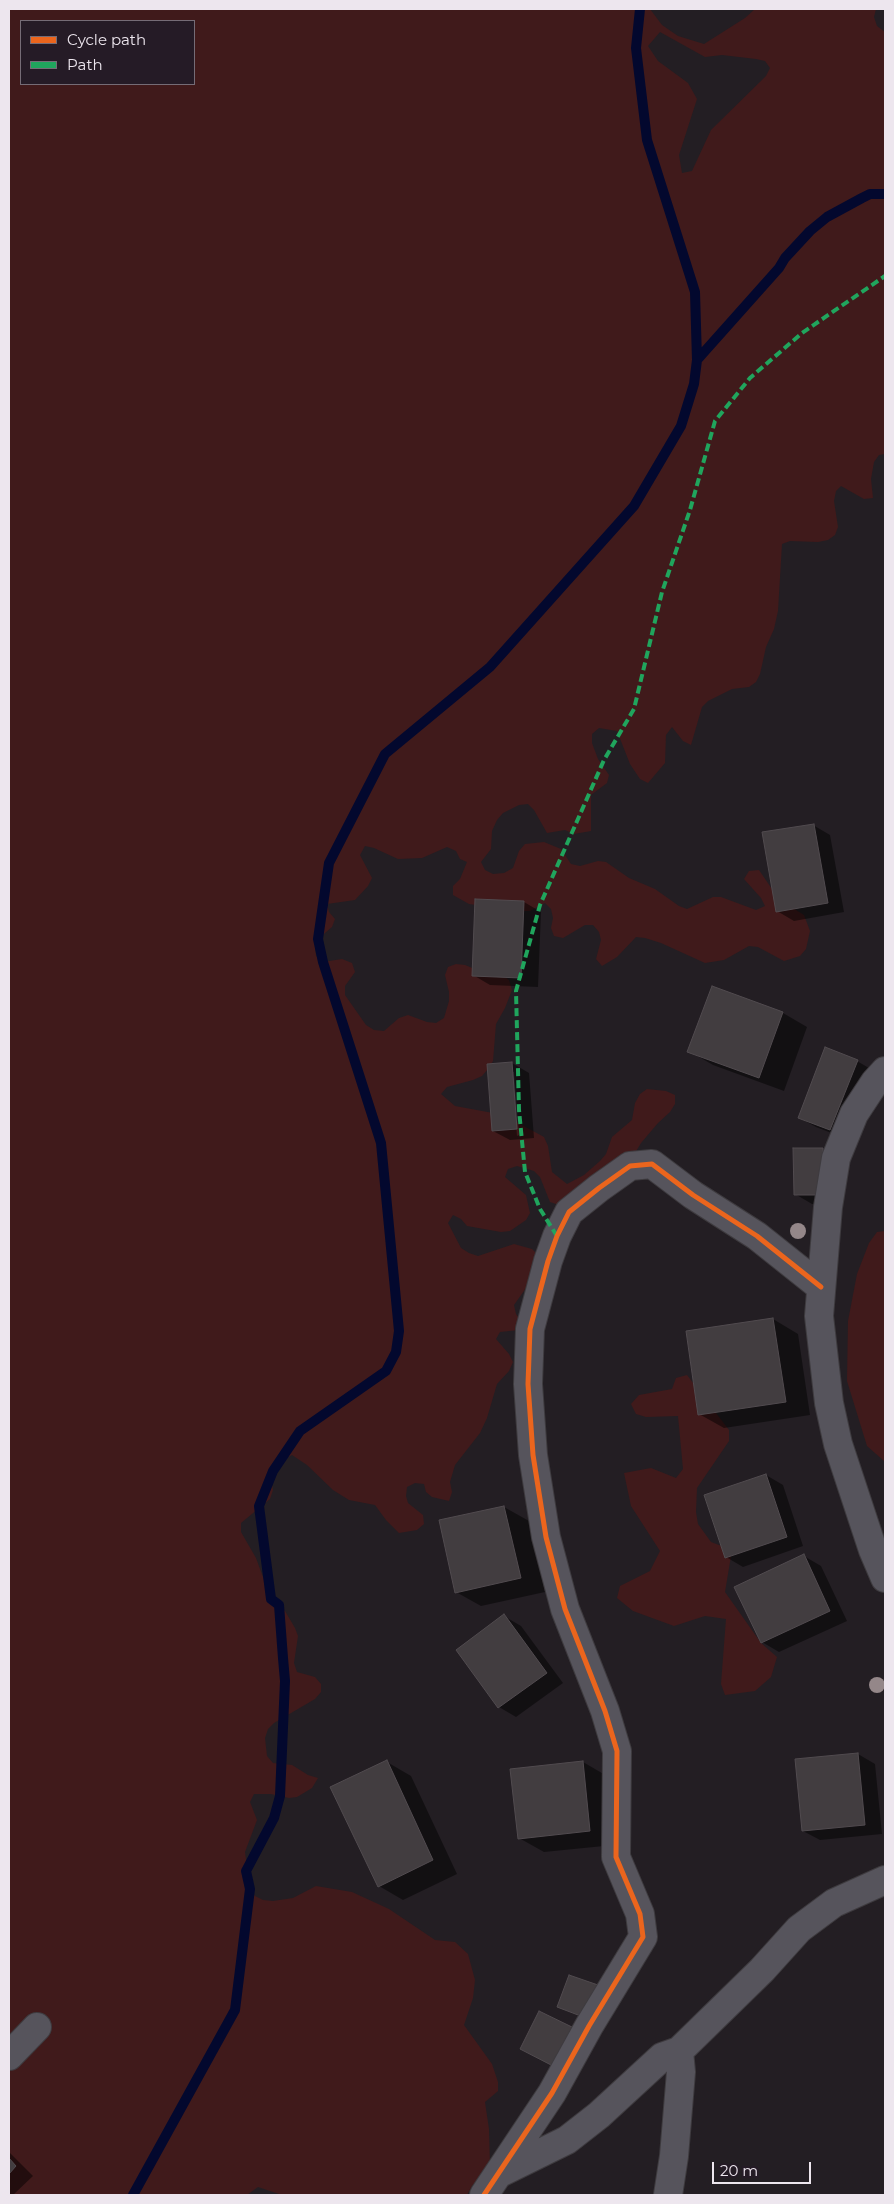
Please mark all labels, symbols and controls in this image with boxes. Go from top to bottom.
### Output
legend [20,20,195,85]
text: Cycle path [67,30,146,49]
text: Path [67,55,103,74]
scale bar [714,2152,813,2184]
text: 20 m [720,2161,758,2180]

